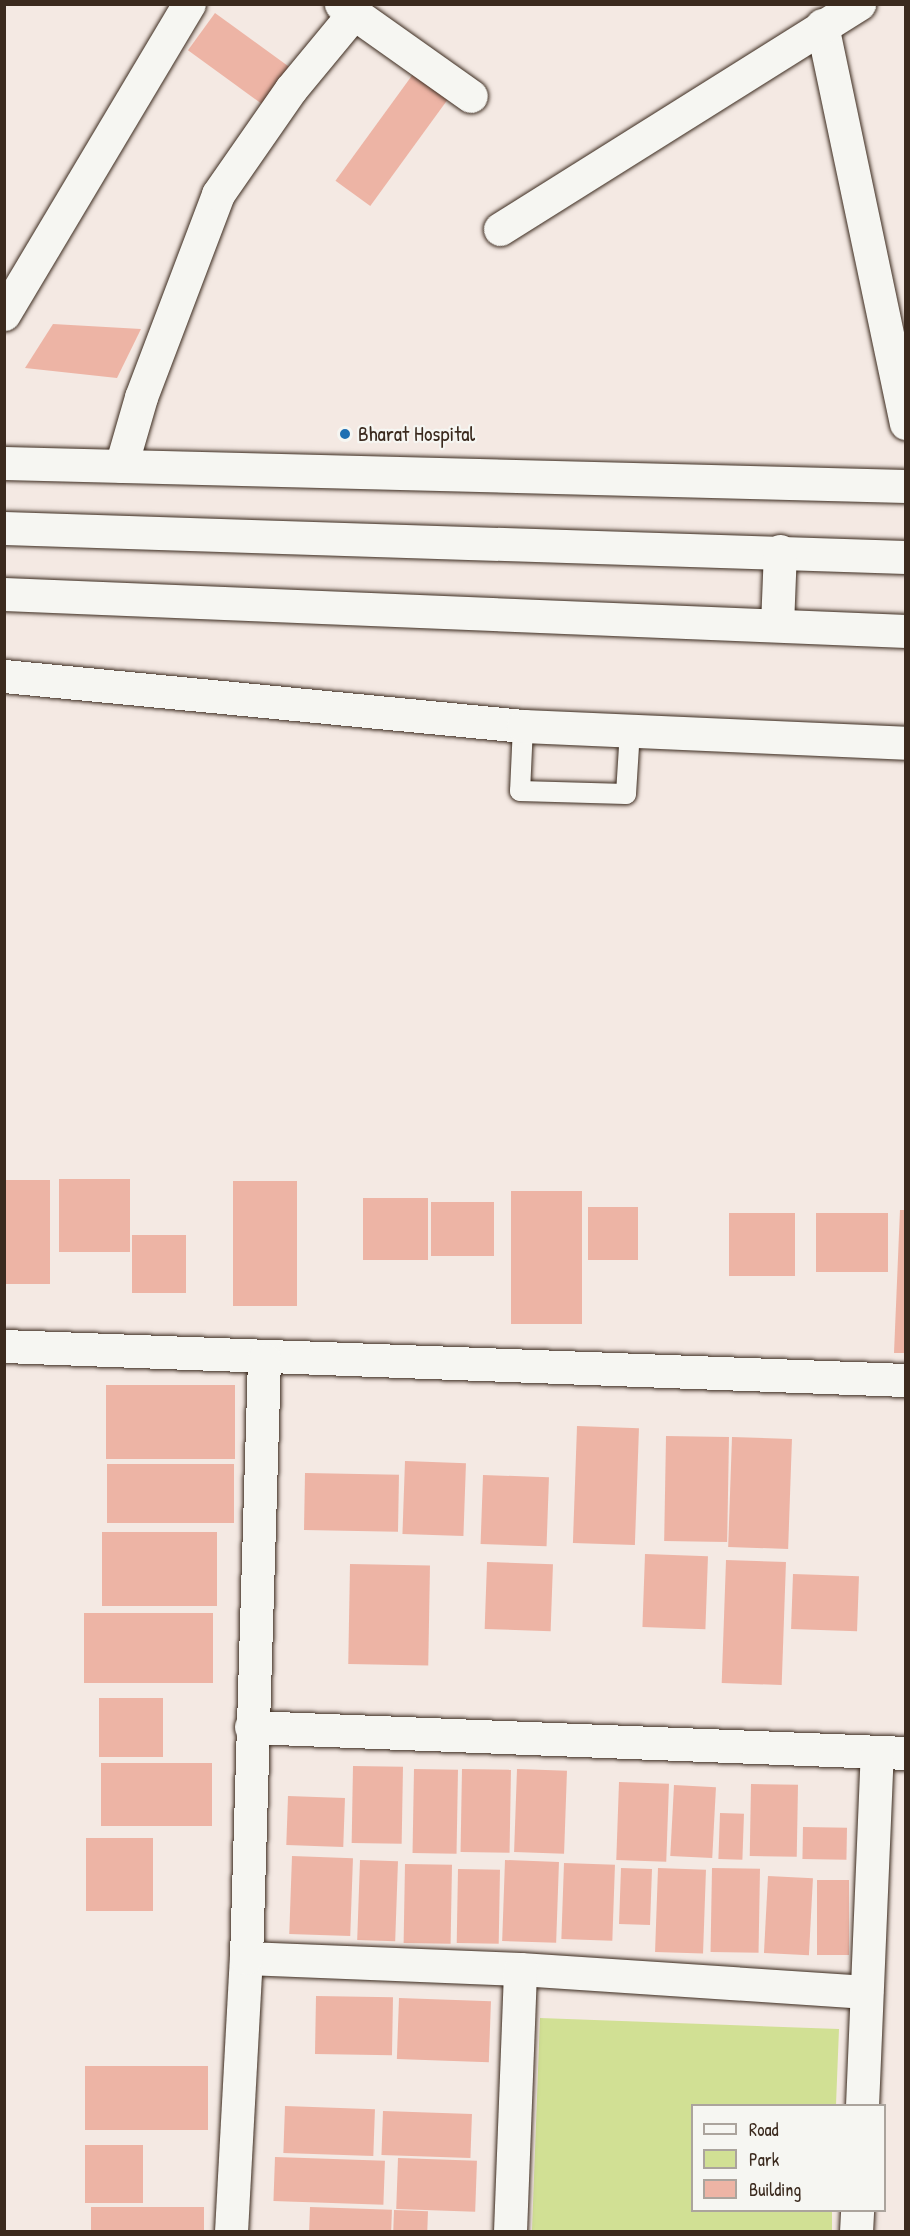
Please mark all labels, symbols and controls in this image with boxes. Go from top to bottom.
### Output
place label: Bharat Hospital [358,421,475,447]
marker: Bharat Hospital [336,425,354,443]
legend [691,2104,886,2212]
text: Road [749,2117,779,2142]
text: Park [749,2147,779,2172]
text: Building [749,2177,801,2202]

